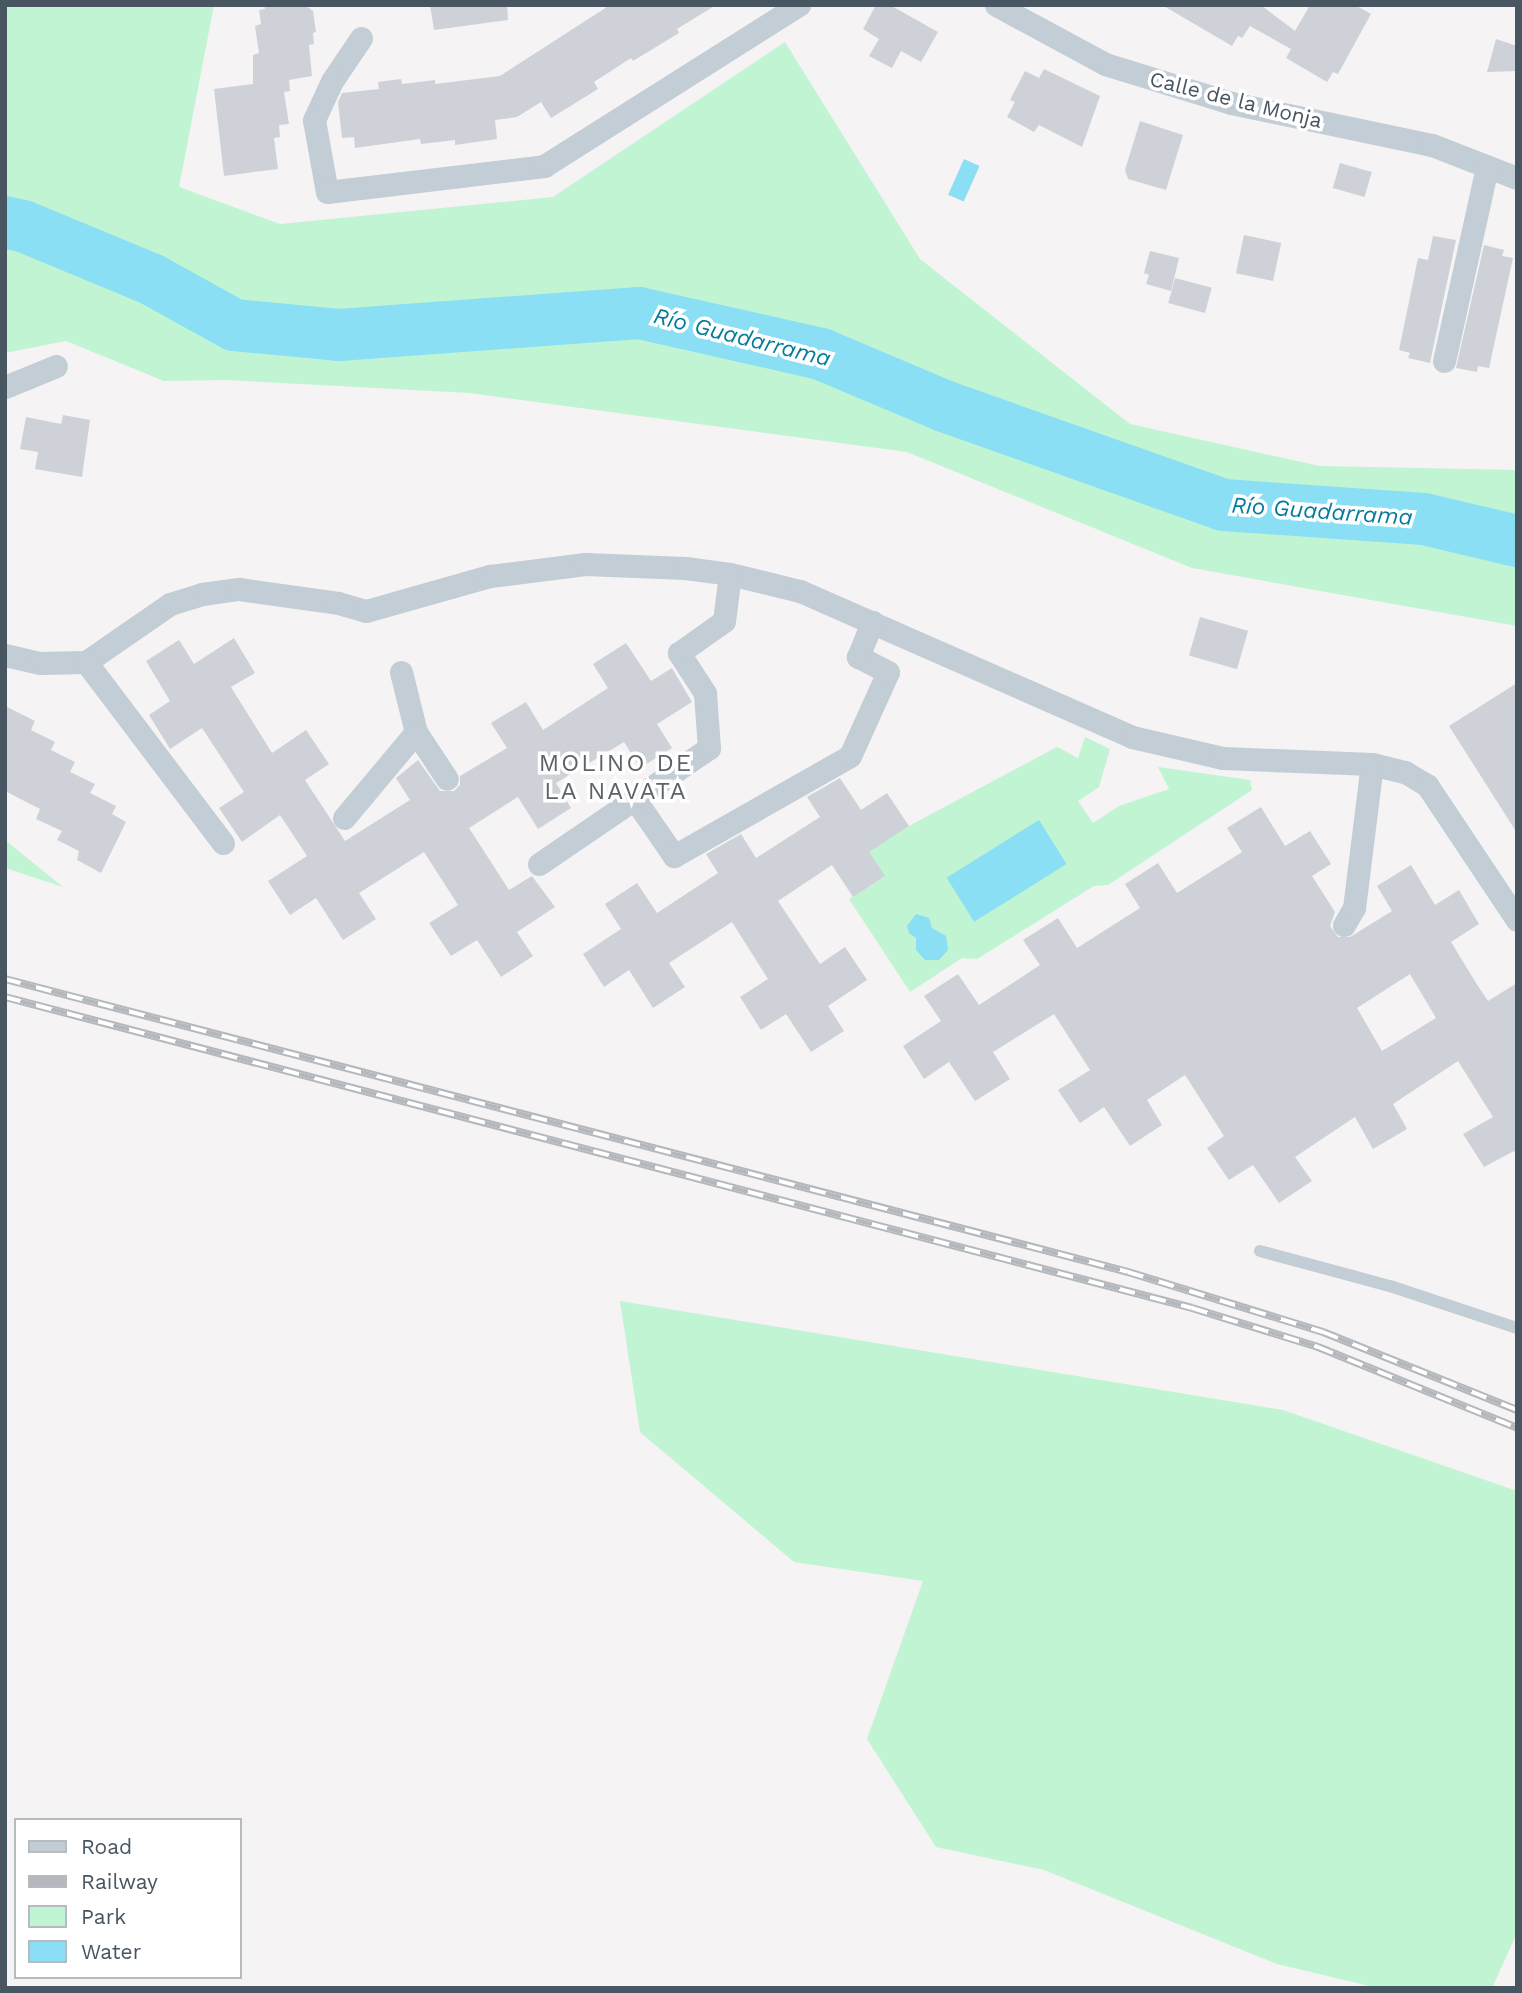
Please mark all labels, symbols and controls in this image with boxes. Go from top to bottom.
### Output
street label: Calle de la Monja [1147,66,1325,134]
water label: Río Guadarrama [651,303,833,373]
water label: Río Guadarrama [1230,492,1414,532]
district label: MOLINO DE LA NAVATA [540,750,692,806]
legend [14,1818,242,1979]
text: Road [81,1834,132,1859]
text: Railway [81,1869,158,1894]
text: Park [81,1904,126,1929]
text: Water [81,1939,141,1964]

